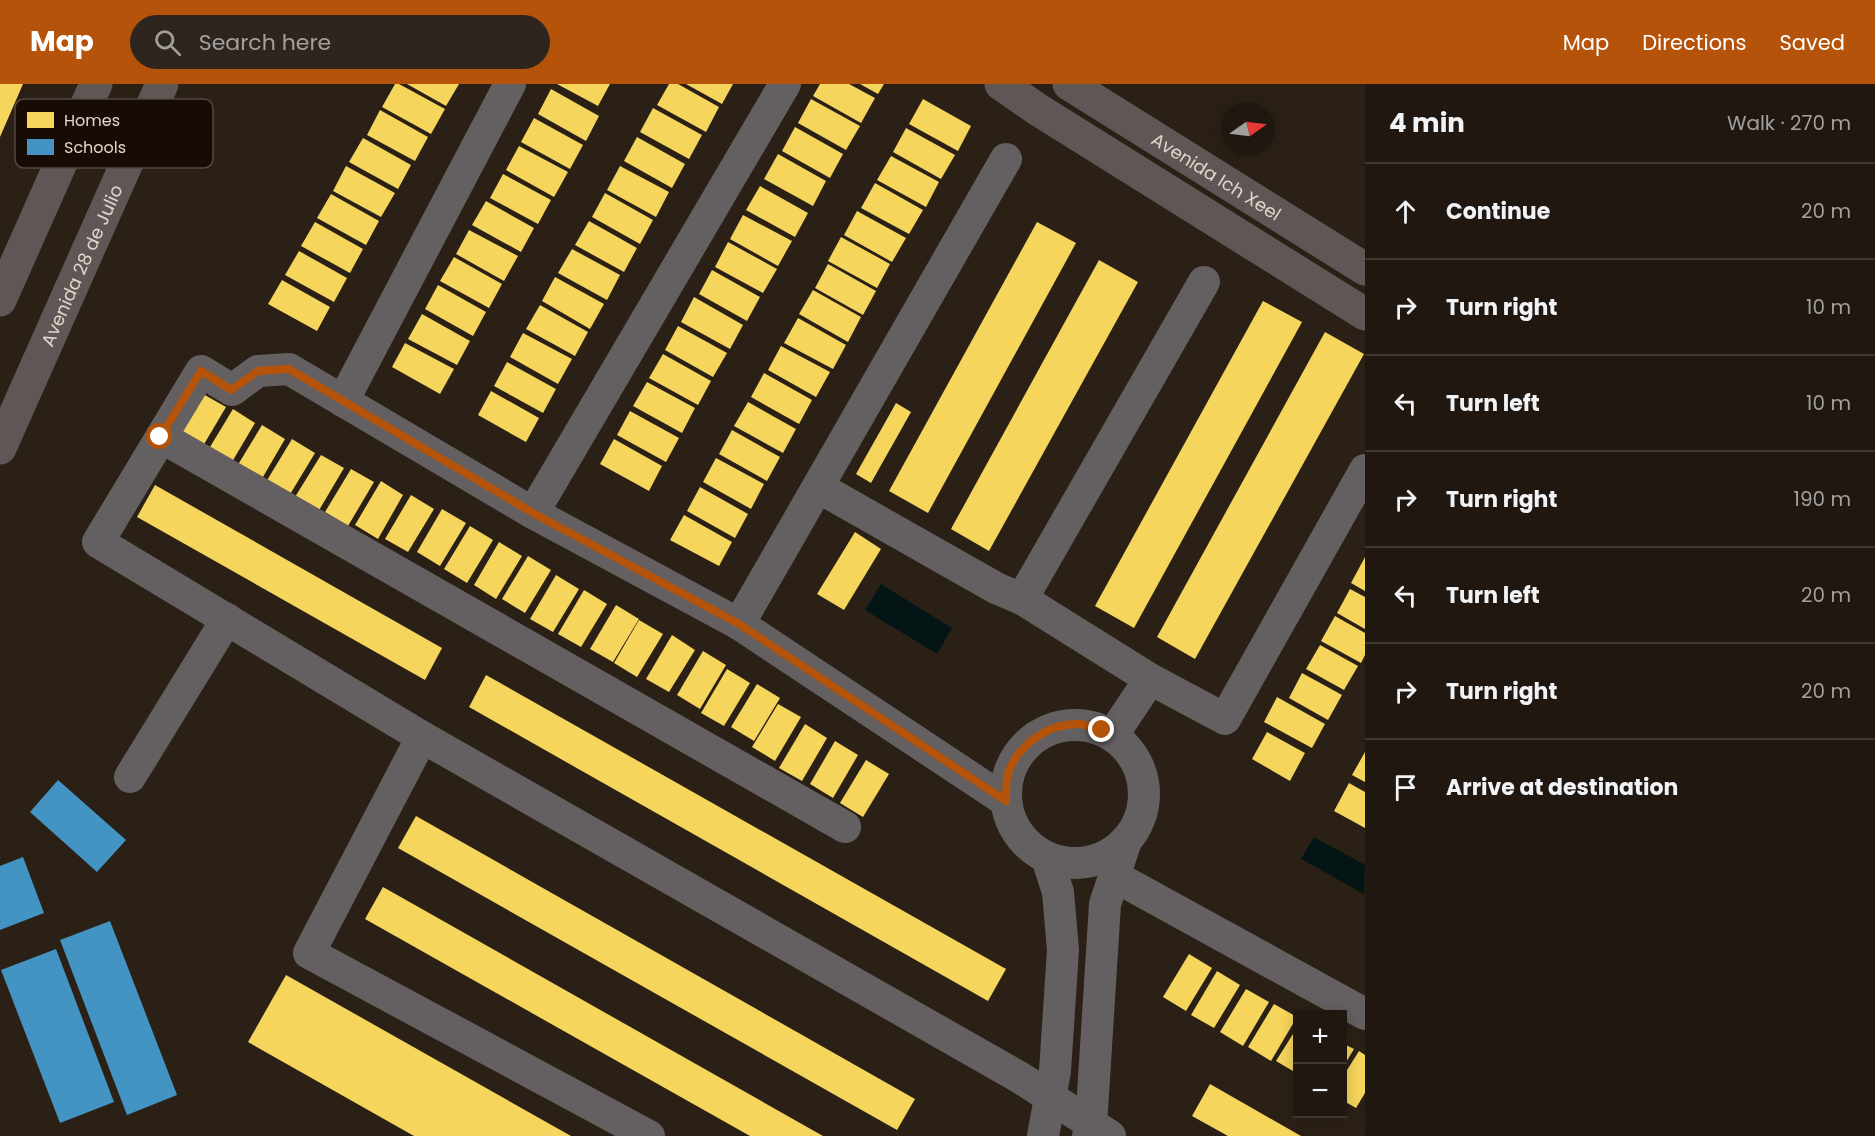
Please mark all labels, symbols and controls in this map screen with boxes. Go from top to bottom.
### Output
search box [130,15,550,69]
text: Map [30,22,94,61]
icon: search [151,26,184,59]
text: Search here [199,27,331,58]
text: Map [1563,28,1609,57]
text: Directions [1642,28,1746,57]
text: Saved [1779,28,1845,57]
legend [15,99,213,168]
north arrow [1221,102,1275,156]
text: 4 min [1389,105,1465,141]
text: Homes [64,109,120,132]
text: Walk · 270 m [1727,109,1851,137]
street label: Avenida Ich Xeel [1147,126,1286,226]
text: Schools [64,136,126,159]
street label: Avenida 28 de Julio [34,180,128,350]
icon: ahead [1389,195,1422,228]
text: Continue [1446,196,1550,227]
text: 20 m [1801,197,1851,225]
icon: right [1389,291,1422,324]
text: Turn right [1446,292,1557,323]
text: 10 m [1806,293,1851,321]
icon: left [1389,387,1422,420]
text: Turn left [1446,388,1540,419]
text: 10 m [1806,389,1851,417]
route start [146,423,172,449]
icon: right [1389,483,1422,516]
text: Turn right [1446,484,1557,515]
text: 190 m [1794,485,1851,513]
icon: left [1389,579,1422,612]
text: Turn left [1446,580,1540,611]
text: 20 m [1801,581,1851,609]
icon: right [1389,675,1422,708]
text: Turn right [1446,676,1557,707]
text: 20 m [1801,677,1851,705]
route end [1088,716,1114,742]
icon: arrive [1389,771,1422,804]
text: Arrive at destination [1446,772,1678,803]
map controls [1293,1010,1347,1118]
button: + [1293,1010,1347,1064]
button: − [1293,1064,1347,1118]

